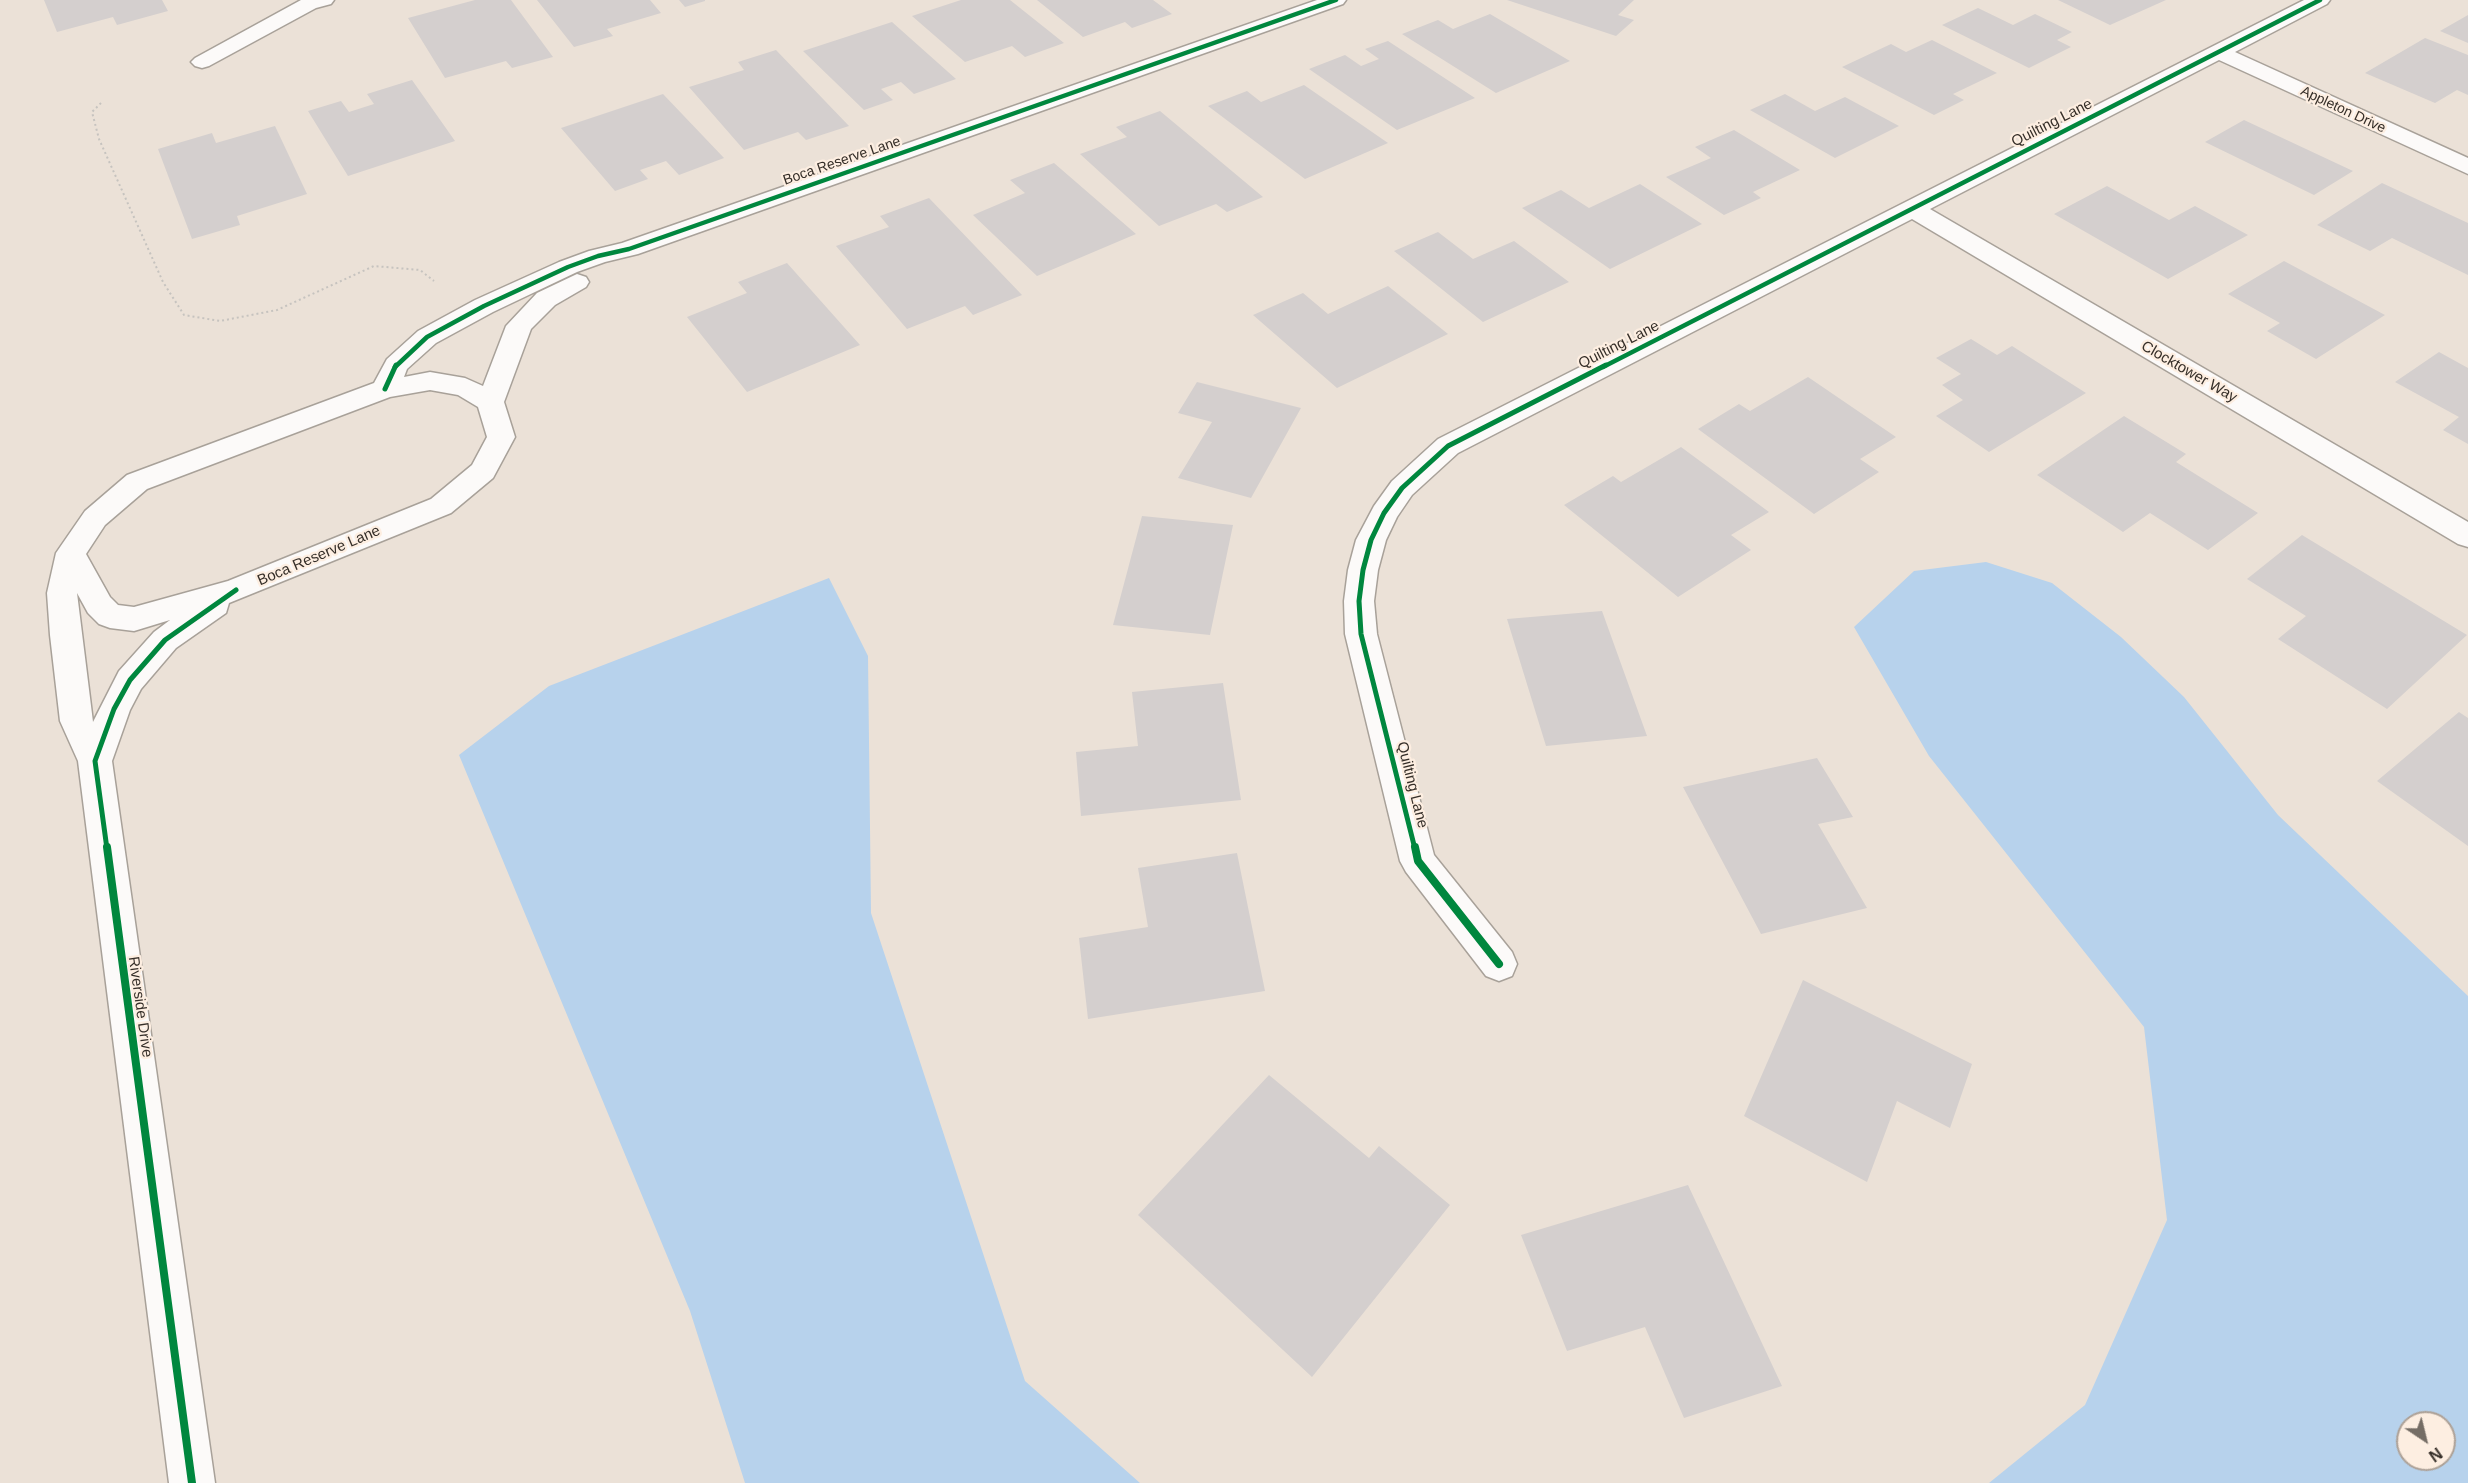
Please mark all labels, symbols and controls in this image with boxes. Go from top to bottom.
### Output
street label: Appleton Drive [2298,83,2388,137]
street label: Quilting Lane [2009,95,2095,151]
street label: Boca Reserve Lane [781,133,903,189]
street label: Quilting Lane [1576,317,1662,373]
street label: Clocktower Way [2138,337,2240,407]
street label: Boca Reserve Lane [255,522,383,590]
street label: Quilting Lane [1393,740,1431,830]
street label: Riverside Drive [124,955,156,1059]
north arrow [2396,1411,2456,1471]
text: N [2426,1444,2445,1465]

